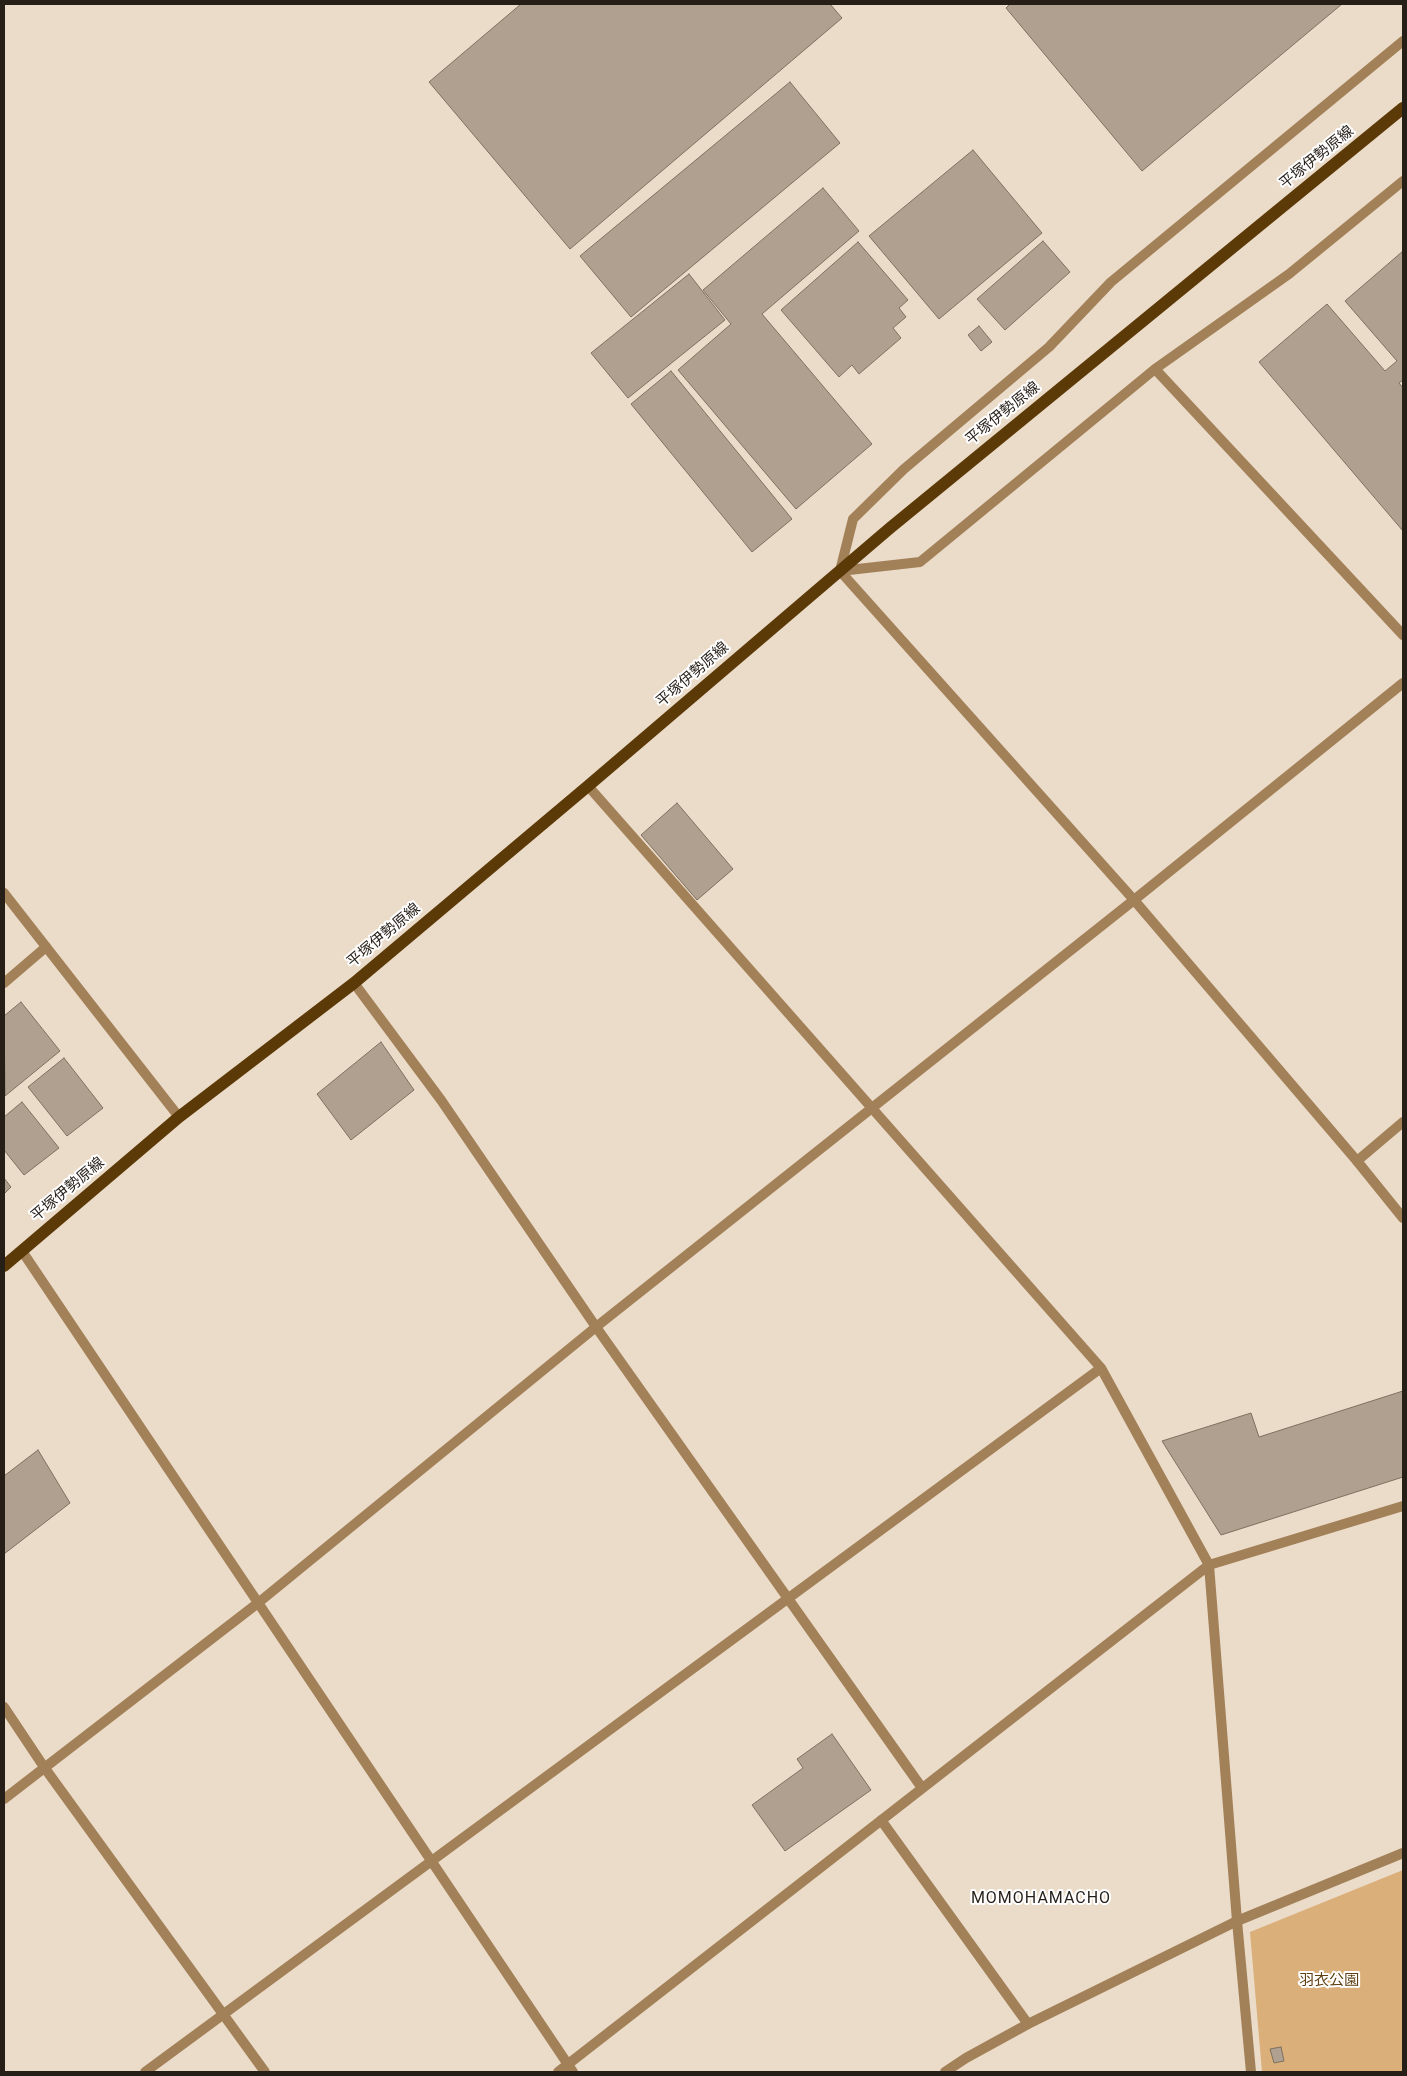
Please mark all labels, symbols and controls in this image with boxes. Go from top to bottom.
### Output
street label: 平塚伊勢原線 [1276,123,1358,193]
street label: 平塚伊勢原線 [962,379,1044,449]
street label: 平塚伊勢原線 [653,639,733,711]
street label: 平塚伊勢原線 [344,900,424,972]
street label: 平塚伊勢原線 [28,1154,108,1226]
district label: MOMOHAMACHO [970,1889,1112,1909]
park label: 羽衣公園 [1299,1972,1359,1990]

